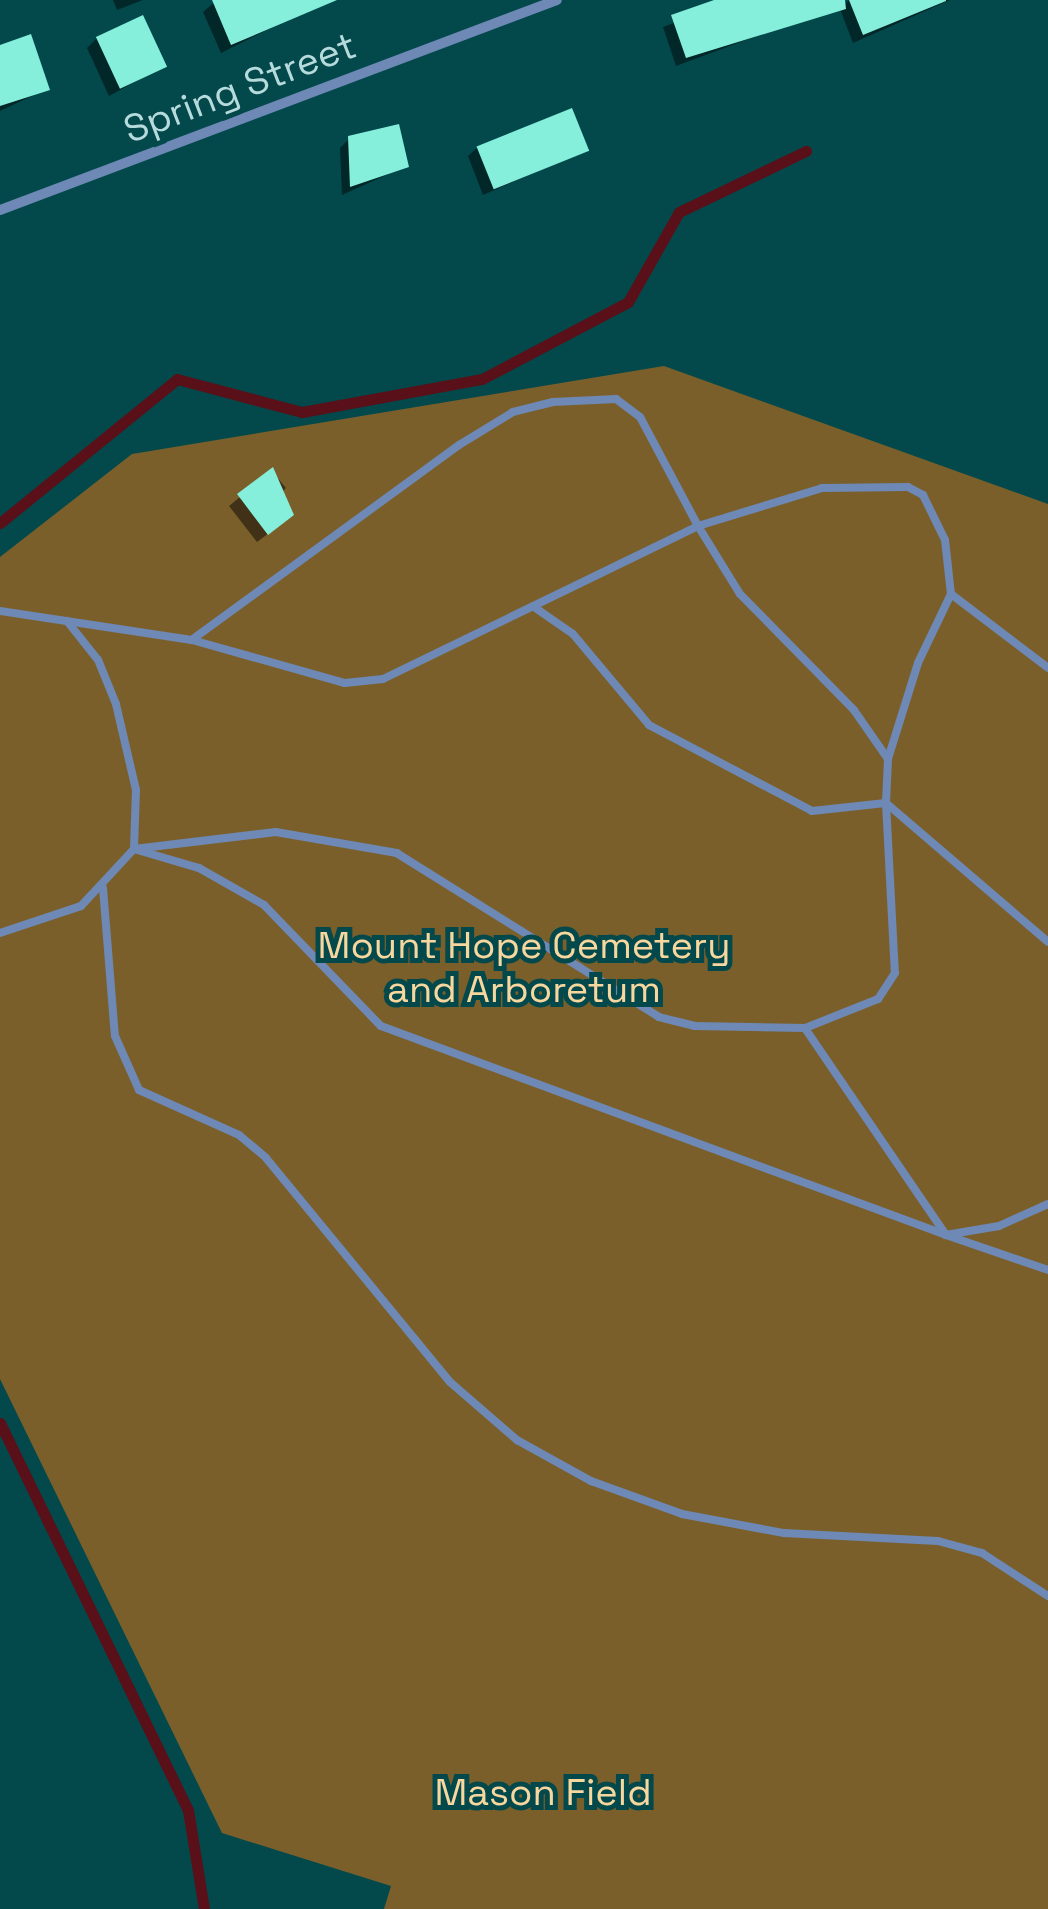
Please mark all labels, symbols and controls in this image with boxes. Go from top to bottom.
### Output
street label: Spring Street [117,23,363,153]
park label: Mount Hope Cemetery and Arboretum [318,923,730,1012]
park label: Mason Field [434,1770,652,1816]

